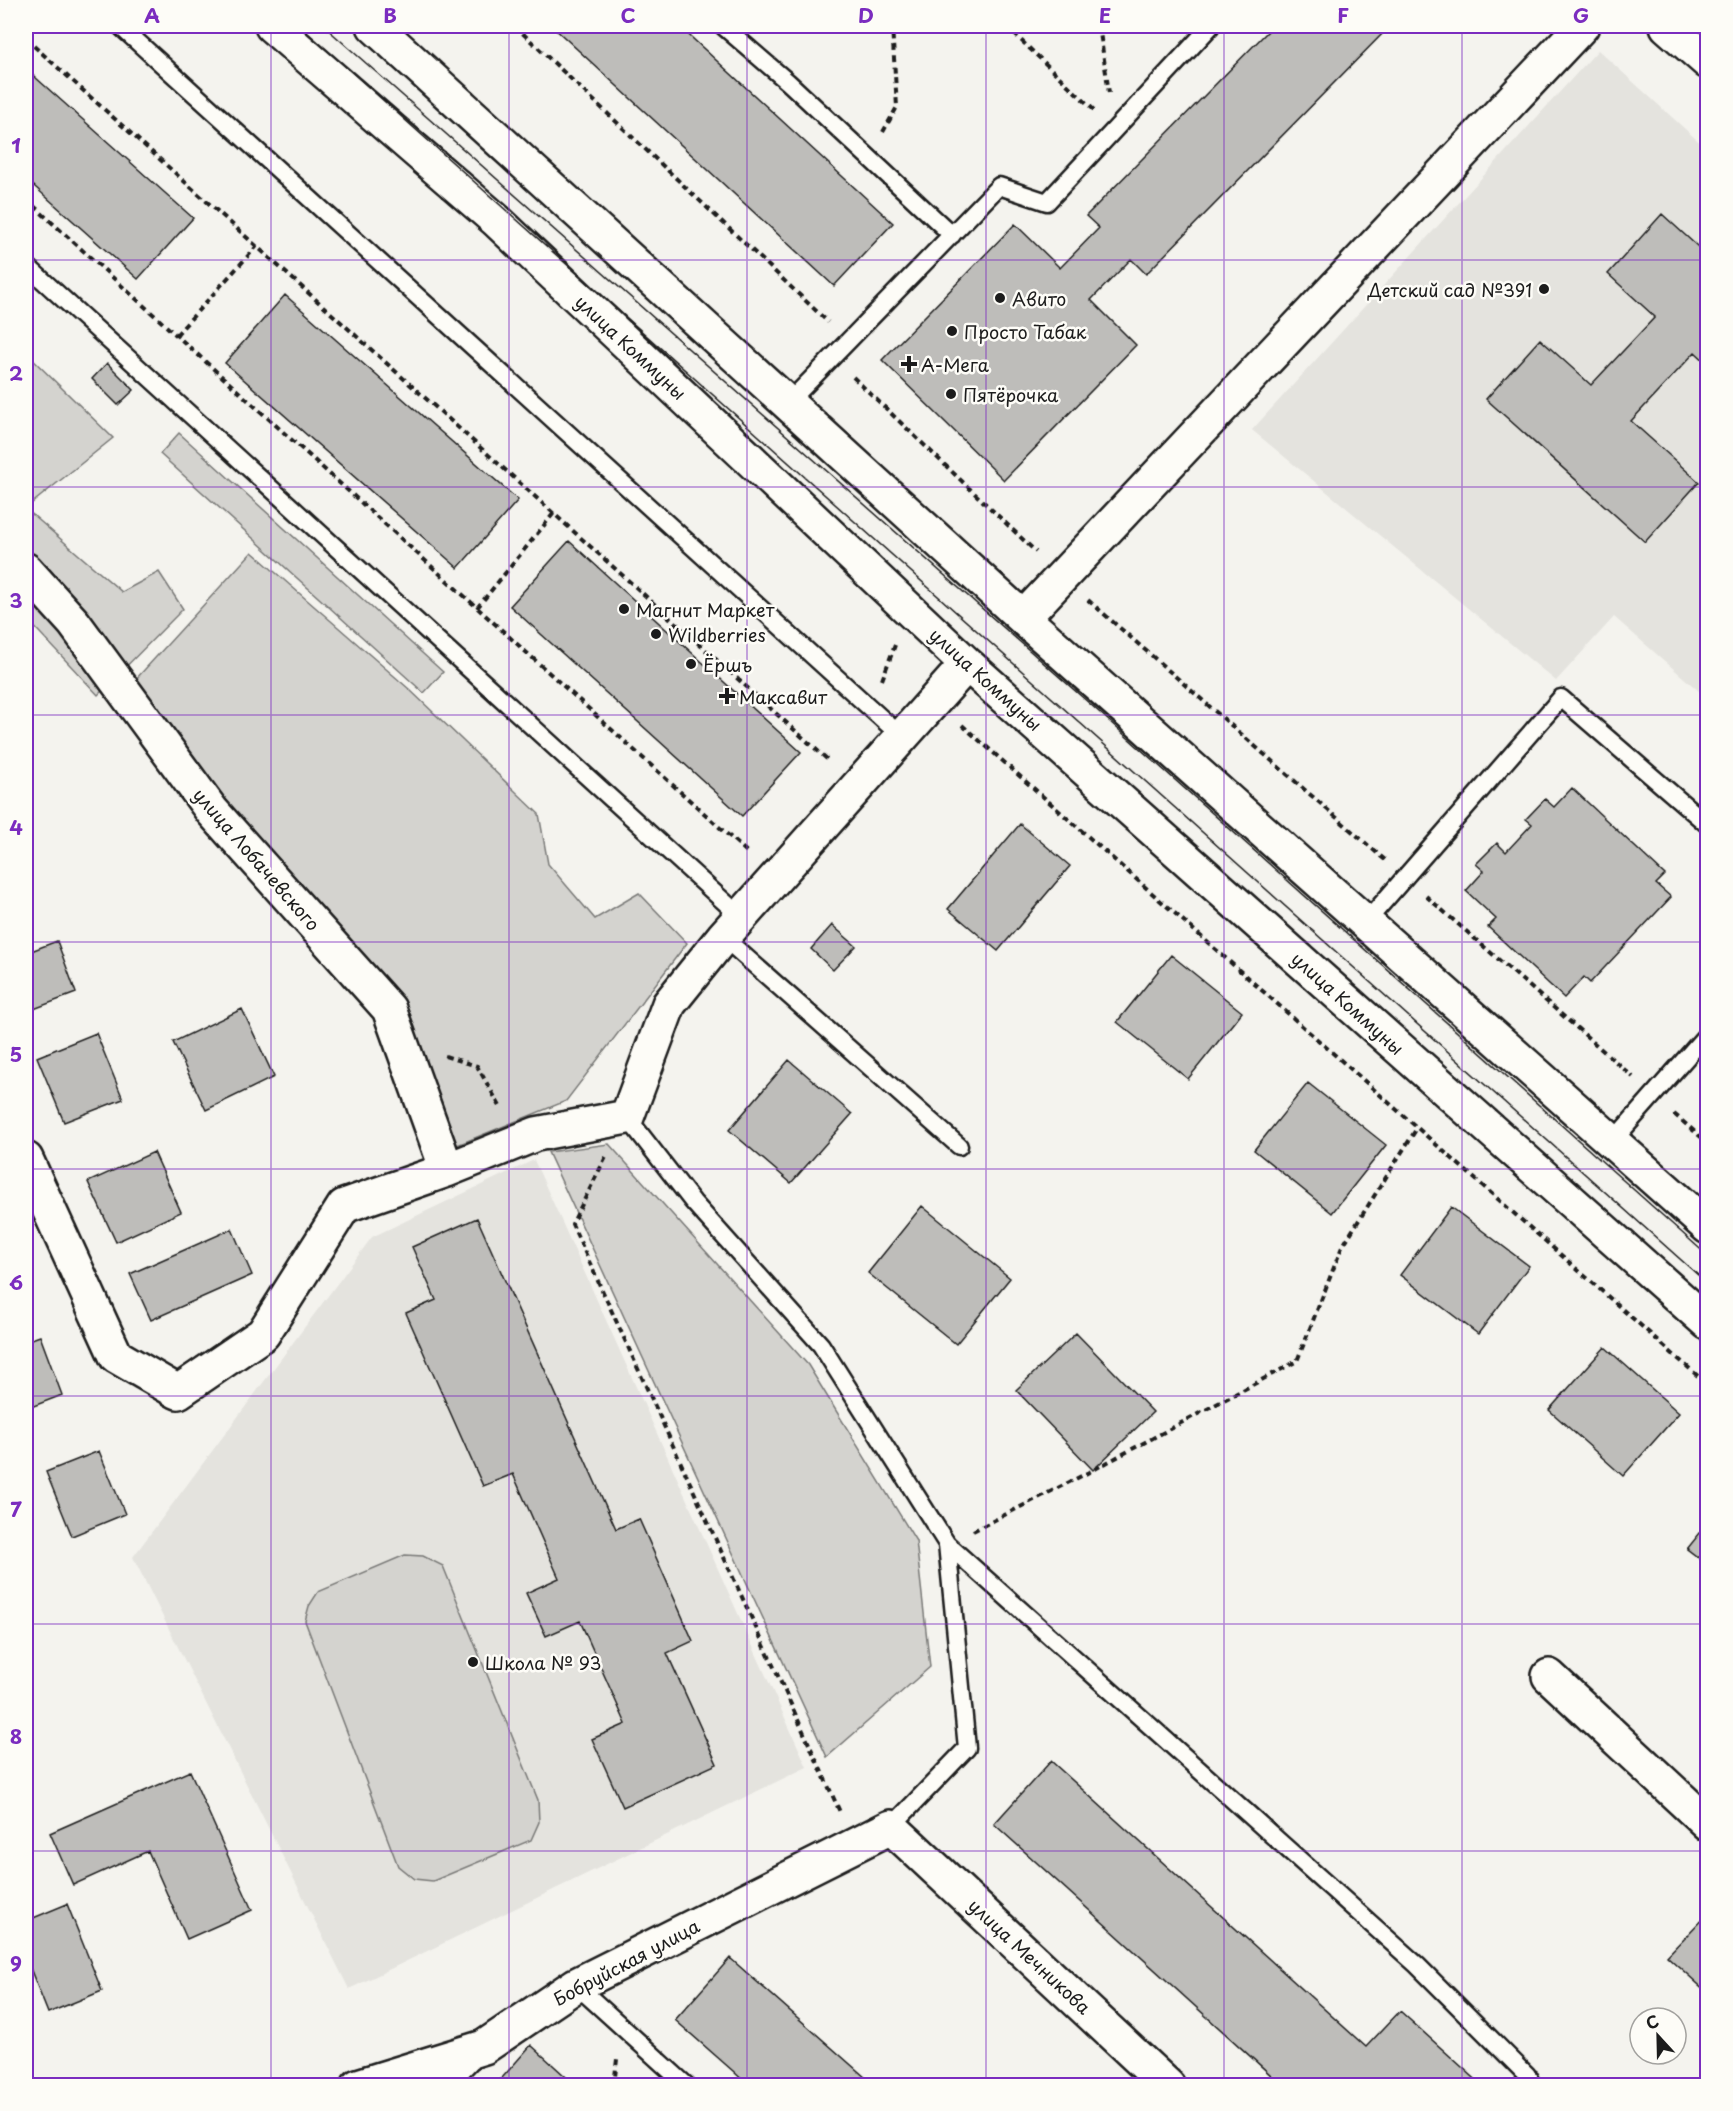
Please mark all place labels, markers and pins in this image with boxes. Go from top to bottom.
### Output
place label: Детский сад №391 [1367,276,1532,303]
marker: Детский сад №391 [1537,282,1551,296]
place label: Авито [1012,285,1066,312]
marker: Авито [993,291,1007,305]
place label: Просто Табак [964,318,1087,345]
marker: Просто Табак [945,324,959,338]
place label: А-Мега [921,351,990,378]
marker: А-Мега [902,357,916,371]
place label: Пятёрочка [963,381,1059,408]
marker: Пятёрочка [944,387,958,401]
place label: Магнит Маркет [636,596,775,623]
marker: Магнит Маркет [617,602,631,616]
place label: Wildberries [668,621,766,648]
marker: Wildberries [649,627,663,641]
place label: Ёршъ [703,651,752,678]
marker: Ёршъ [684,657,698,671]
place label: Максавит [739,683,828,710]
marker: Максавит [720,689,734,703]
place label: Школа № 93 [485,1649,601,1676]
marker: Школа № 93 [466,1655,480,1669]

